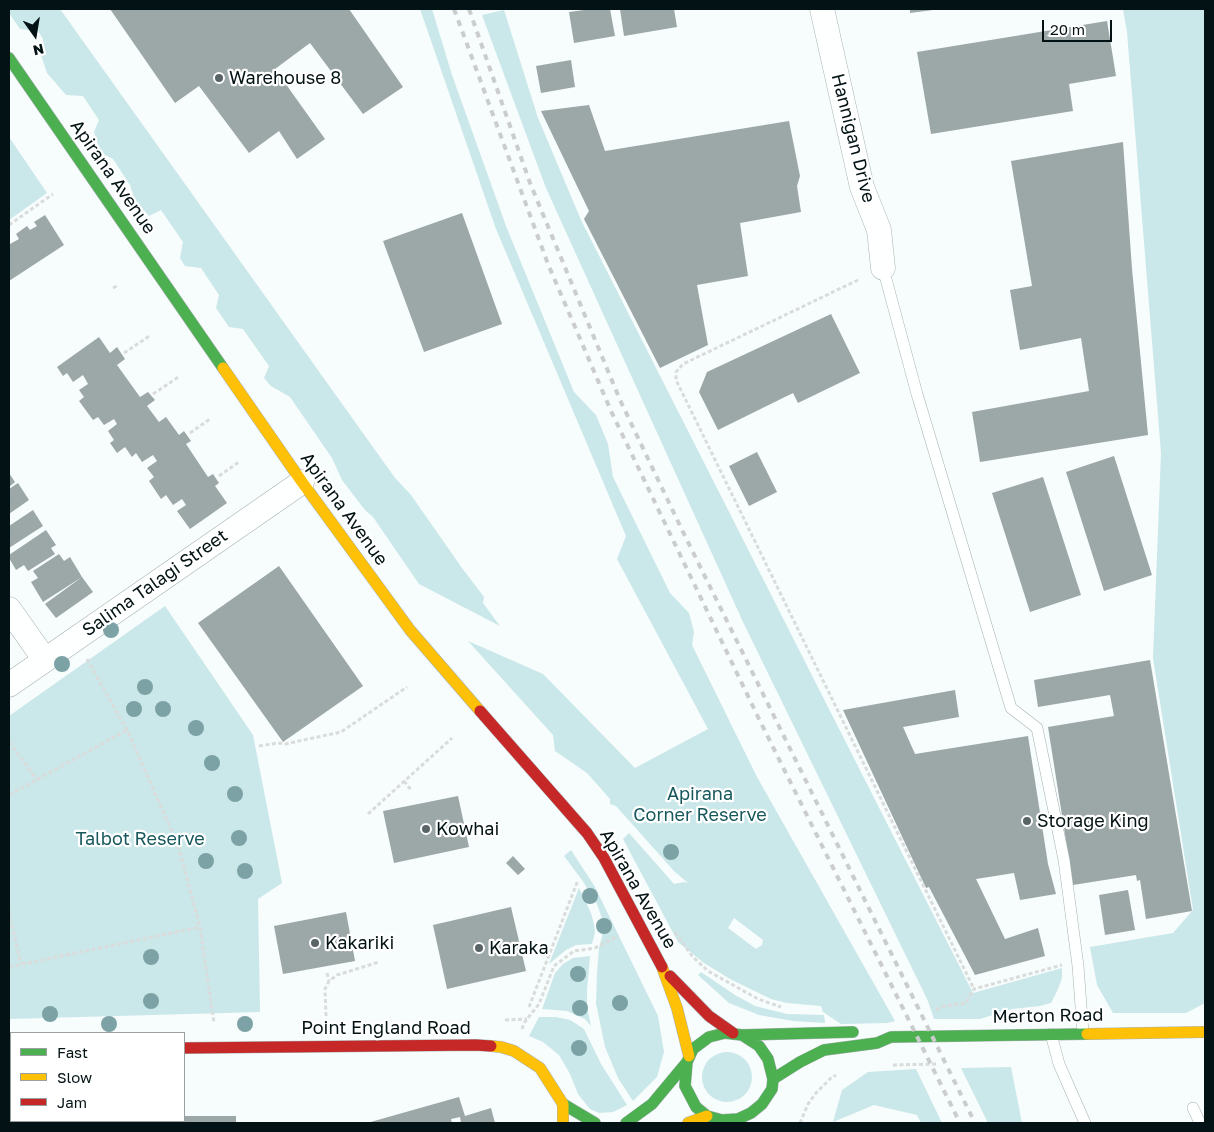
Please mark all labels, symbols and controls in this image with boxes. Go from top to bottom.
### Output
north arrow [10,10,60,60]
scale bar [1044,10,1114,42]
text: 20 m [1050,20,1085,38]
text: N [31,41,46,60]
place label: Warehouse 8 [229,67,341,89]
street label: Hannigan Drive [827,71,879,205]
marker: Warehouse 8 [213,72,225,84]
street label: Apirana Avenue [66,116,160,238]
street label: Apirana Avenue [296,448,392,570]
street label: Salima Talagi Street [78,525,232,641]
park label: Apirana Corner Reserve [633,783,767,826]
place label: Storage King [1037,810,1149,832]
marker: Storage King [1021,815,1033,827]
place label: Kowhai [436,818,499,840]
marker: Kowhai [420,823,432,835]
street label: Apirana Avenue [595,825,681,953]
park label: Talbot Reserve [75,828,205,850]
place label: Kakariki [325,932,394,954]
marker: Kakariki [309,937,321,949]
place label: Karaka [489,937,549,959]
marker: Karaka [473,942,485,954]
street label: Merton Road [992,1004,1104,1028]
street label: Point England Road [301,1017,471,1039]
legend [10,1032,185,1122]
text: Fast [57,1043,88,1061]
text: Slow [57,1068,92,1086]
text: Jam [57,1093,87,1111]

